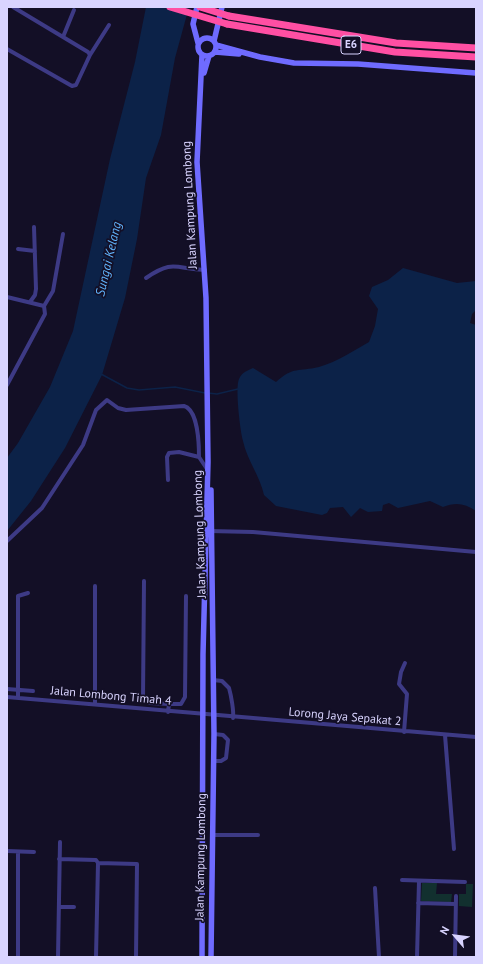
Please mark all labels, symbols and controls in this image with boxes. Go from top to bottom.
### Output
road number: E6 [341,36,361,54]
street label: Jalan Kampung Lombong [179,141,201,269]
water label: Sungai Kelang [93,220,125,298]
street label: Jalan Kampung Lombong [191,470,209,598]
street label: Jalan Lombong Timah 4 [50,684,172,708]
street label: Lorong Jaya Sepakat 2 [288,705,402,729]
street label: Jalan Kampung Lombong [193,793,209,921]
north arrow [435,916,475,956]
text: N [437,924,452,937]

